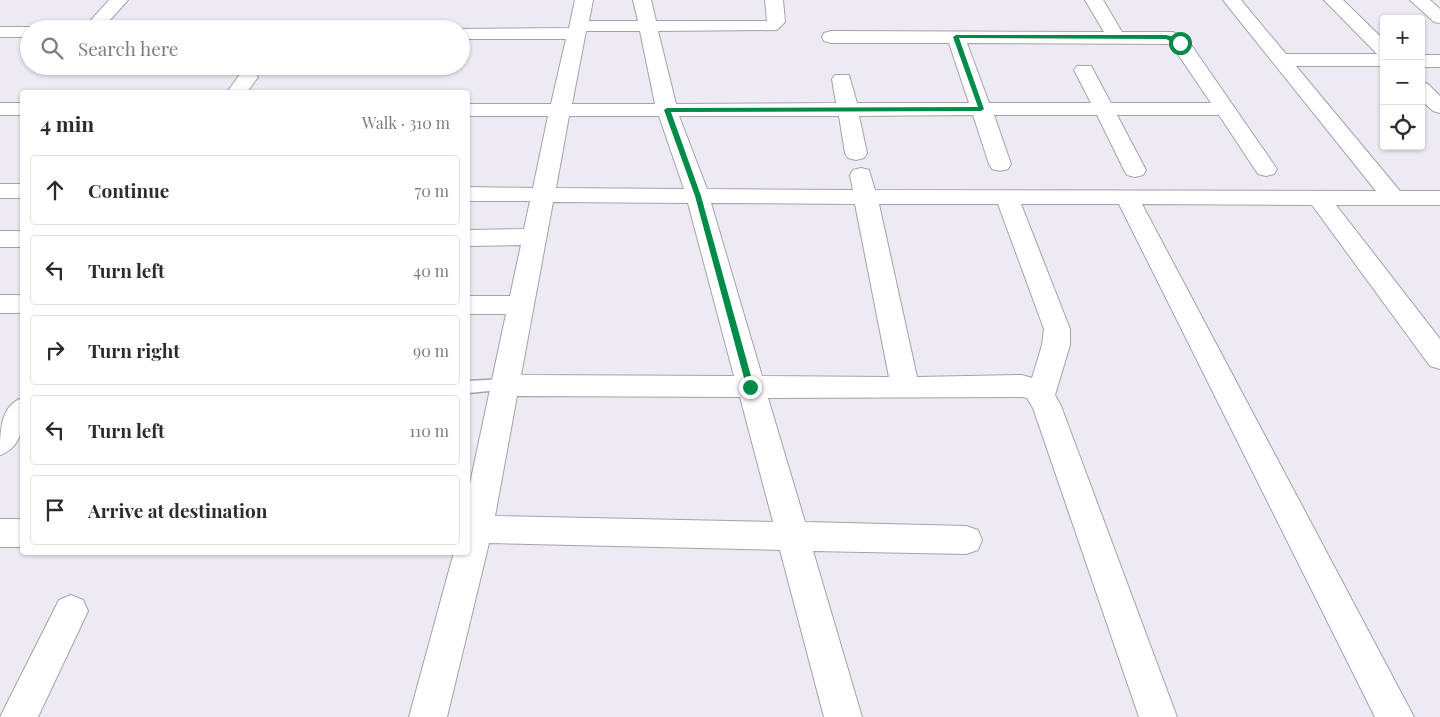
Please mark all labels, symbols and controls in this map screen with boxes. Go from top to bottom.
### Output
map controls [1380,15,1425,150]
button: + [1380,15,1425,60]
search box [20,20,470,75]
route start [1169,32,1192,55]
icon: search [38,34,66,62]
text: Search here [78,35,178,61]
button: − [1380,60,1425,105]
button: locate [1380,105,1425,150]
text: 4 min [40,109,94,137]
text: Walk · 310 m [362,112,450,133]
icon: ahead [41,176,69,204]
text: Continue [88,177,169,203]
text: 70 m [415,180,449,201]
icon: left [41,256,69,284]
text: Turn left [88,257,165,283]
text: 40 m [413,260,449,281]
icon: right [41,336,69,364]
text: Turn right [88,337,180,363]
text: 90 m [413,340,449,361]
route end [739,376,762,399]
icon: left [41,416,69,444]
text: Turn left [88,417,165,443]
text: 110 m [409,420,449,441]
icon: arrive [41,496,69,524]
text: Arrive at destination [88,497,268,523]

